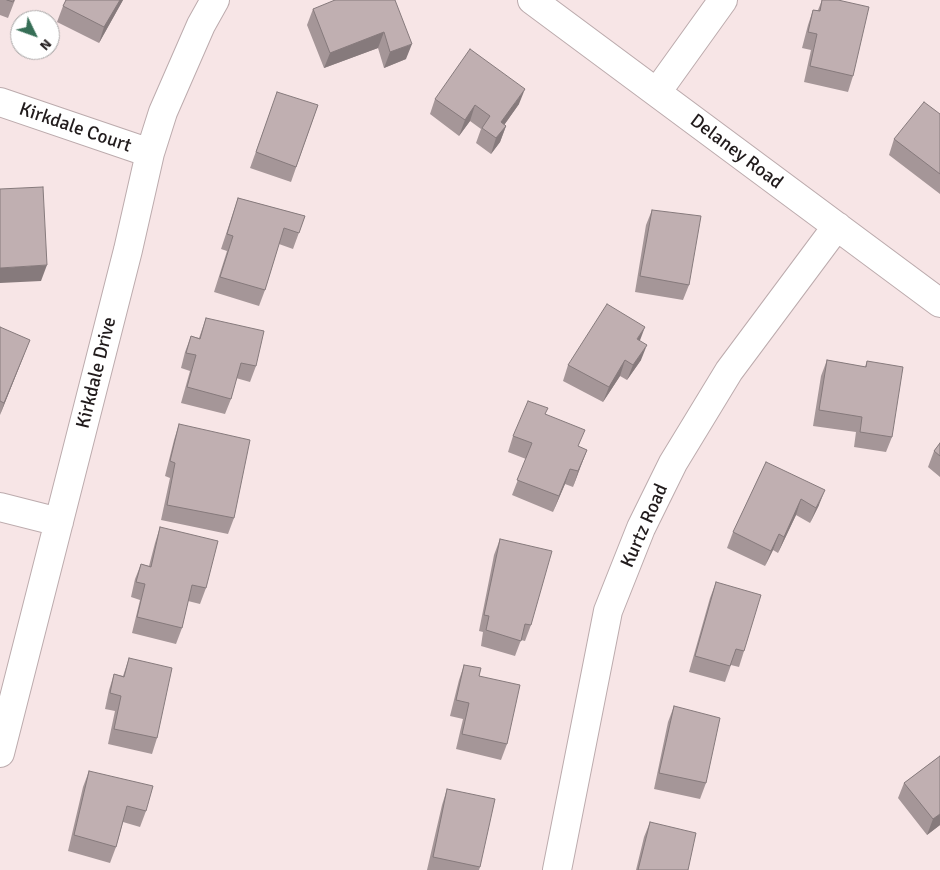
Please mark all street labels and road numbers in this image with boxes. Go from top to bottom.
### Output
street label: Kirkdale Court [16,98,134,158]
street label: Delaney Road [685,110,787,194]
street label: Kirkdale Drive [72,315,122,431]
street label: Kurtz Road [616,481,674,571]

